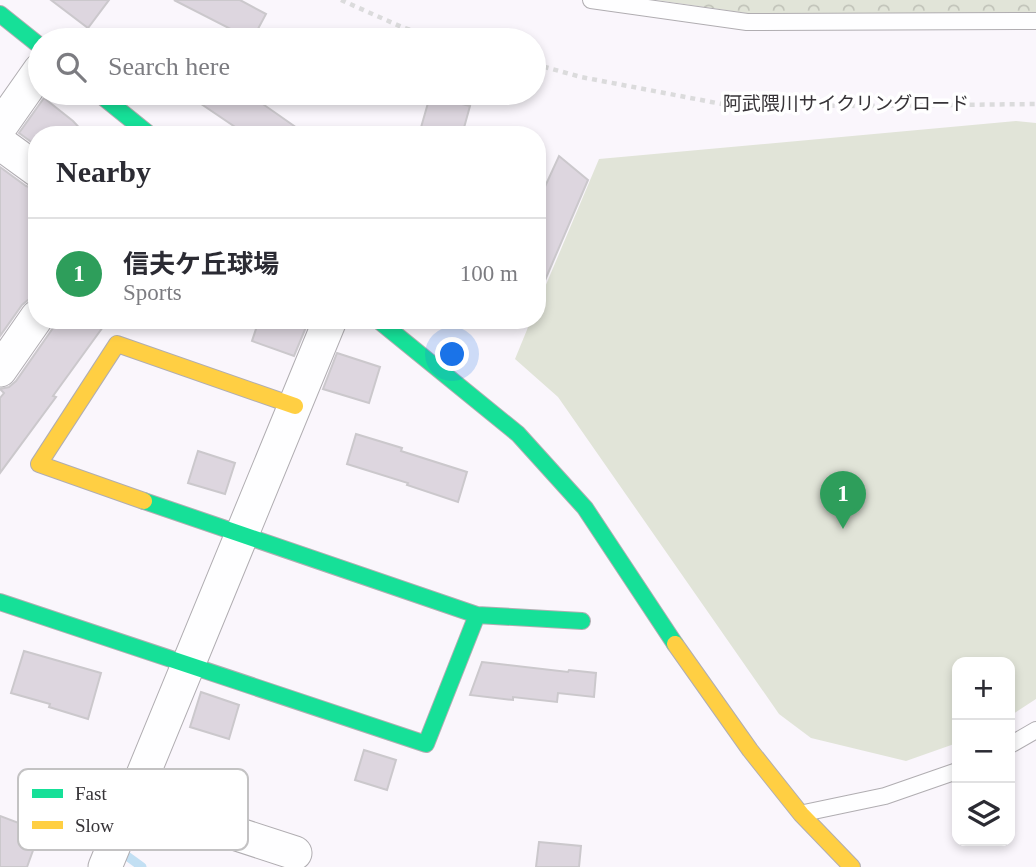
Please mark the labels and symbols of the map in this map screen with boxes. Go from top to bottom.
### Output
street label: 阿武隈川サイクリングロード [723,93,969,114]
your location [435,337,469,371]
pin: 1 [820,471,866,529]
legend [18,769,248,850]
text: Fast [75,783,107,804]
text: Slow [75,815,114,836]

